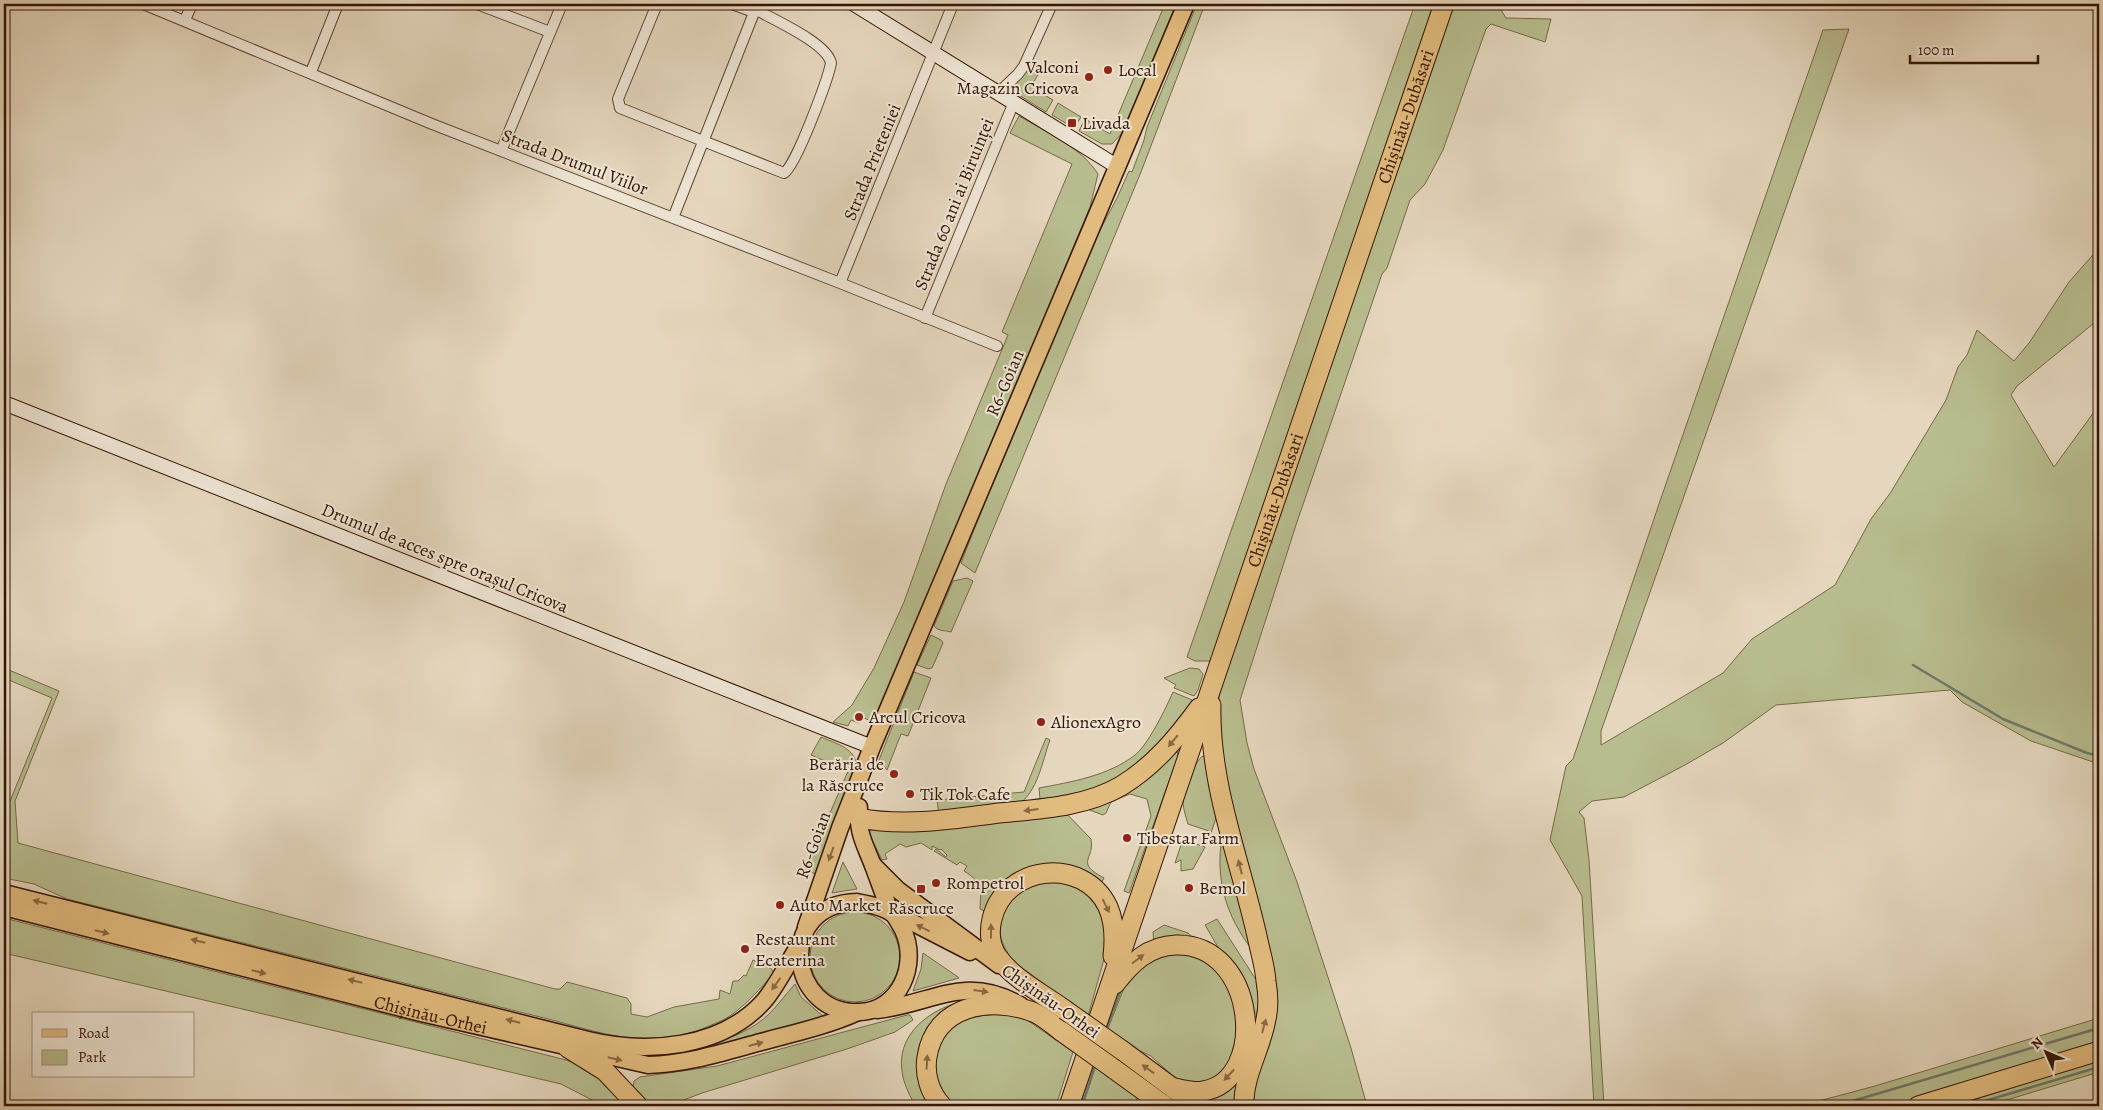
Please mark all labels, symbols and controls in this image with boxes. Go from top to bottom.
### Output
scale bar [1910,32,2038,64]
text: 100 m [1918,40,1955,60]
street label: Chișinău-Dubăsari [1372,46,1440,187]
place label: Valconi Magazin Cricova [957,55,1080,100]
place label: Local [1118,58,1157,82]
marker: Local [1102,64,1114,76]
marker: Valconi Magazin Cricova [1083,71,1095,83]
street label: Strada Prieteniei [838,100,906,224]
place label: Livada [1082,111,1131,135]
street label: Strada 60 ani ai Biruinței [908,114,1000,294]
marker: Livada [1066,117,1078,129]
street label: Strada Drumul Viilor [498,123,652,201]
street label: R6-Goian [980,346,1030,420]
street label: Chișinău-Dubăsari [1241,430,1309,570]
street label: Drumul de acces spre orașul Cricova [318,497,573,619]
place label: Arcul Cricova [868,705,967,729]
place label: AlionexAgro [1050,710,1141,734]
marker: Arcul Cricova [853,711,865,723]
marker: AlionexAgro [1035,716,1047,728]
one-way arrow [1167,735,1179,747]
place label: Berăria de la Răscruce [802,752,884,797]
marker: Berăria de la Răscruce [888,768,900,780]
place label: Tik Tok Cafe [920,782,1010,806]
marker: Tik Tok Cafe [904,788,916,800]
one-way arrow [1023,806,1039,814]
street label: R6-Goian [790,808,836,882]
place label: Tibestar Farm [1137,826,1239,850]
marker: Tibestar Farm [1121,832,1133,844]
one-way arrow [827,847,835,862]
one-way arrow [1235,859,1243,874]
place label: Rompetrol [946,871,1025,895]
place label: Bemol [1199,876,1247,900]
marker: Rompetrol [930,877,942,889]
marker: Bemol [1183,882,1195,894]
marker: Răscruce [915,883,927,895]
place label: Auto Market [789,893,881,917]
place label: Răscruce [888,896,954,920]
one-way arrow [32,898,47,906]
marker: Auto Market [774,899,786,911]
one-way arrow [1102,899,1110,913]
one-way arrow [987,923,995,939]
one-way arrow [916,924,931,932]
place label: Restaurant Ecaterina [755,927,836,972]
one-way arrow [94,928,109,936]
one-way arrow [190,937,205,945]
marker: Restaurant Ecaterina [739,943,751,955]
one-way arrow [1131,953,1144,964]
street label: Chișinău-Orhei [997,958,1105,1044]
one-way arrow [252,968,267,976]
one-way arrow [348,977,363,985]
one-way arrow [772,978,782,991]
one-way arrow [973,988,989,996]
street label: Chișinău-Orhei [372,990,489,1040]
legend [32,1012,195,1078]
one-way arrow [505,1017,520,1025]
one-way arrow [1260,1018,1268,1033]
text: Road [78,1023,110,1043]
north arrow [2020,1028,2070,1078]
text: N [2027,1033,2047,1053]
one-way arrow [748,1039,763,1047]
text: Park [78,1047,107,1067]
one-way arrow [923,1054,931,1070]
one-way arrow [608,1055,623,1063]
one-way arrow [1142,1064,1155,1075]
one-way arrow [1223,1069,1235,1081]

